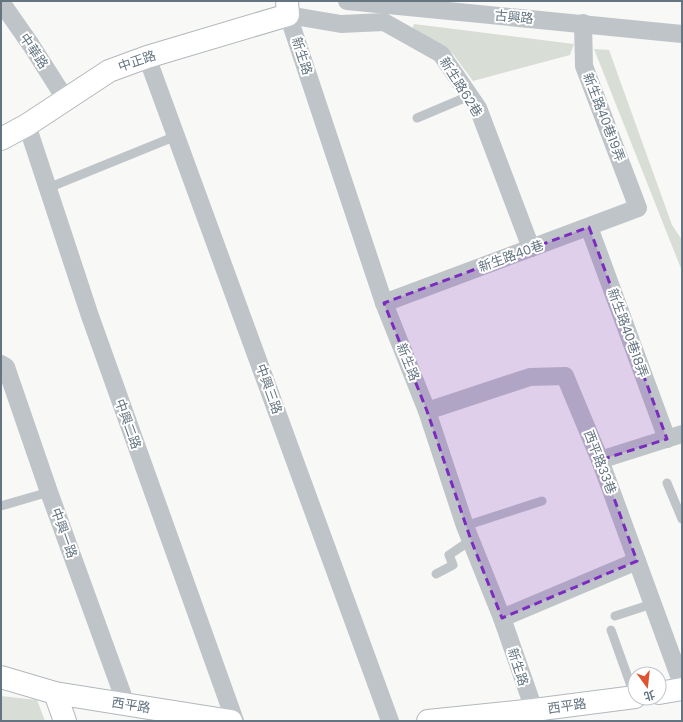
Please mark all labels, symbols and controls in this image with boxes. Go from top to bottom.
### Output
street label: 古興路 [494,6,534,28]
street label: 中華路 [15,30,53,72]
street label: 新生路 [287,35,317,77]
street label: 中正路 [115,46,159,76]
street label: 新生路62巷 [435,53,487,121]
street label: 新生路40巷19弄 [578,70,630,164]
street label: 新生路40巷 [476,235,546,277]
street label: 新生路40巷18弄 [603,286,653,380]
street label: 新生路 [392,340,424,384]
street label: 中興三路 [251,361,287,417]
street label: 中興二路 [110,396,146,452]
street label: 西平路33巷 [579,427,621,497]
street label: 中興一路 [46,505,82,561]
street label: 新生路 [503,646,533,688]
north arrow [627,666,667,706]
text: 北 [642,687,657,705]
street label: 西平路 [110,693,152,717]
street label: 西平路 [546,694,588,718]

